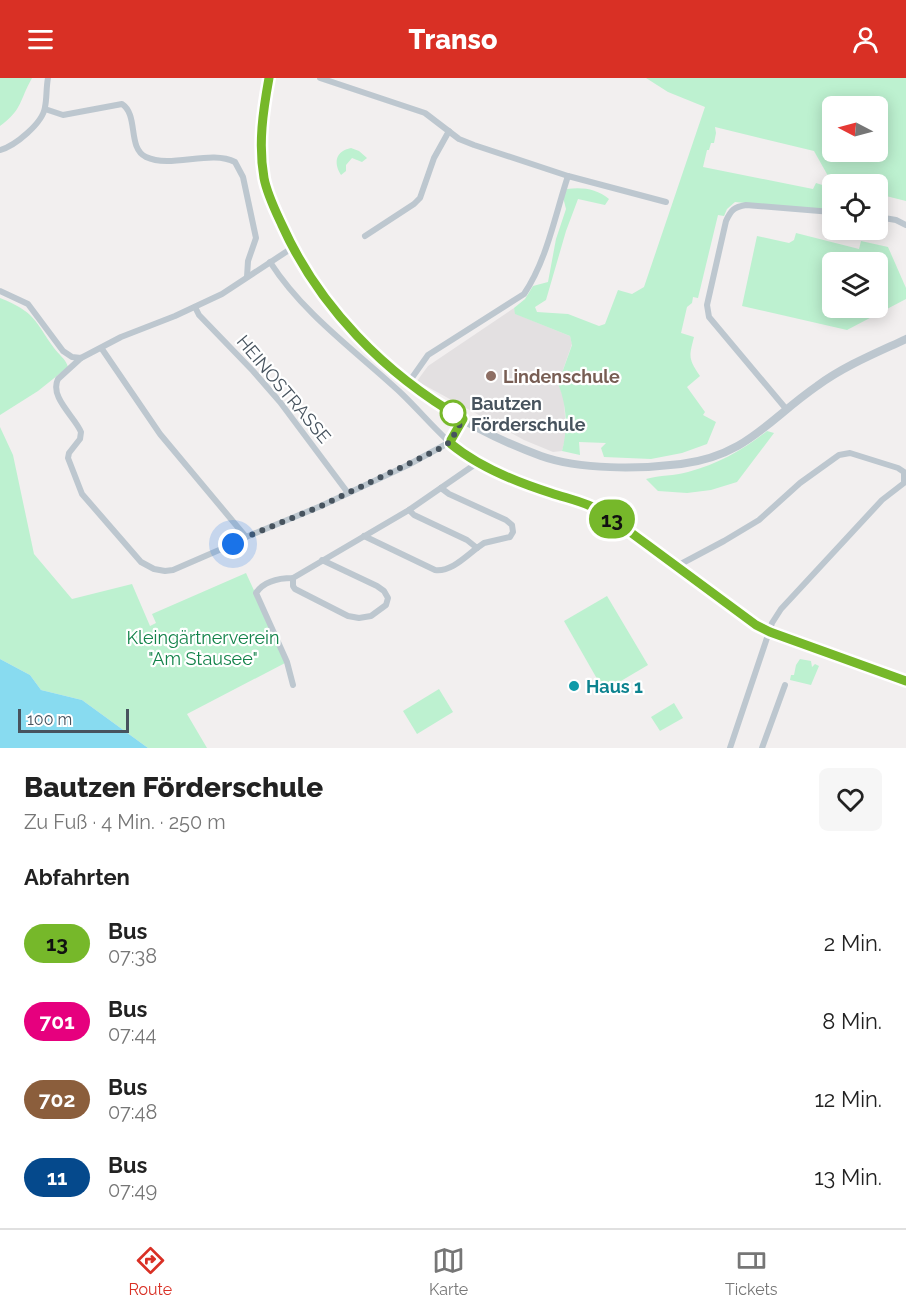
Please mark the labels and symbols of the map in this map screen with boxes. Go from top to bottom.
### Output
north arrow [822,96,888,162]
street label: HEINOSTRASSE [233,331,335,447]
place label: Lindenschule [503,366,620,387]
marker: Lindenschule [484,369,498,383]
place label: Bautzen Förderschule [471,393,586,435]
marker: Bautzen Förderschule [440,400,466,426]
line badge: 13 [585,500,639,538]
your location [218,529,248,559]
park label: Kleingärtnerverein "Am Stausee" [127,627,279,669]
place label: Haus 1 [586,676,643,697]
marker: Haus 1 [567,679,581,693]
scale bar [18,706,129,734]

